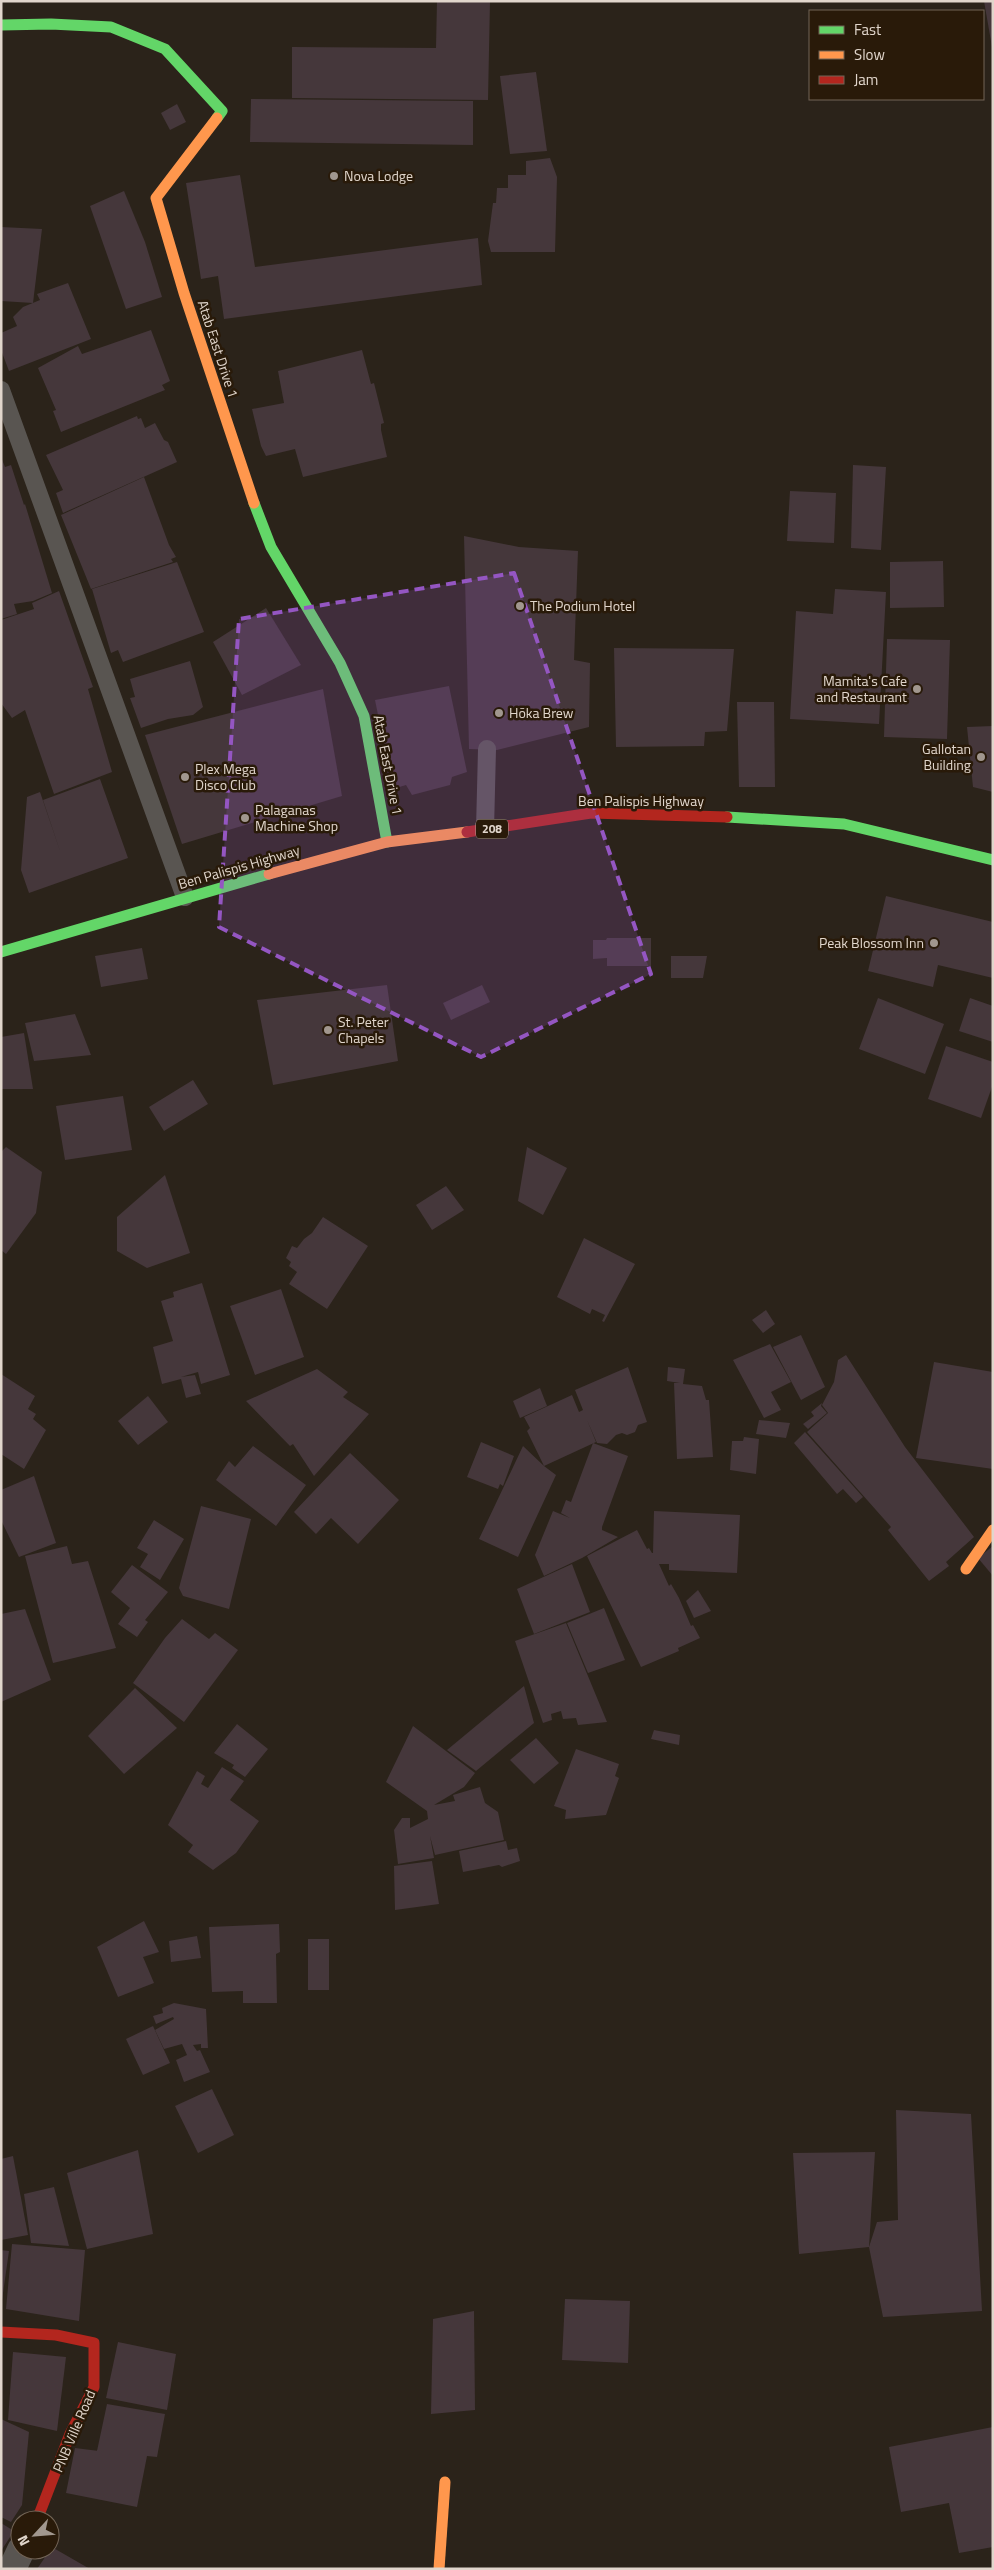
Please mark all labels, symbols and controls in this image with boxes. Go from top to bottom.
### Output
legend [809,10,984,100]
text: Fast [854,18,882,41]
text: Slow [854,43,885,66]
text: Jam [854,68,878,91]
place label: Nova Lodge [344,165,413,186]
marker: Nova Lodge [328,170,340,182]
street label: Atab East Drive 1 [193,297,244,400]
place label: The Podium Hotel [530,595,635,616]
marker: The Podium Hotel [514,600,526,612]
place label: Mamita's Cafe and Restaurant [816,670,907,707]
marker: Mamita's Cafe and Restaurant [911,683,923,695]
place label: Hōka Brew [509,702,574,723]
marker: Hōka Brew [493,707,505,719]
street label: Atab East Drive 1 [369,713,408,817]
place label: Gallotan Building [922,738,971,775]
marker: Gallotan Building [975,751,987,763]
place label: Plex Mega Disco Club [195,758,256,795]
marker: Plex Mega Disco Club [179,771,191,783]
street label: Ben Palispis Highway [578,790,704,811]
place label: Palaganas Machine Shop [255,799,338,836]
marker: Palaganas Machine Shop [239,812,251,824]
road number: 208 [476,820,508,839]
street label: Ben Palispis Highway [175,839,302,894]
place label: Peak Blossom Inn [819,932,924,953]
marker: Peak Blossom Inn [928,937,940,949]
place label: St. Peter Chapels [338,1011,389,1048]
marker: St. Peter Chapels [322,1024,334,1036]
street label: PNB Ville Road [47,2386,100,2475]
north arrow [10,2510,60,2560]
text: N [11,2532,34,2550]

